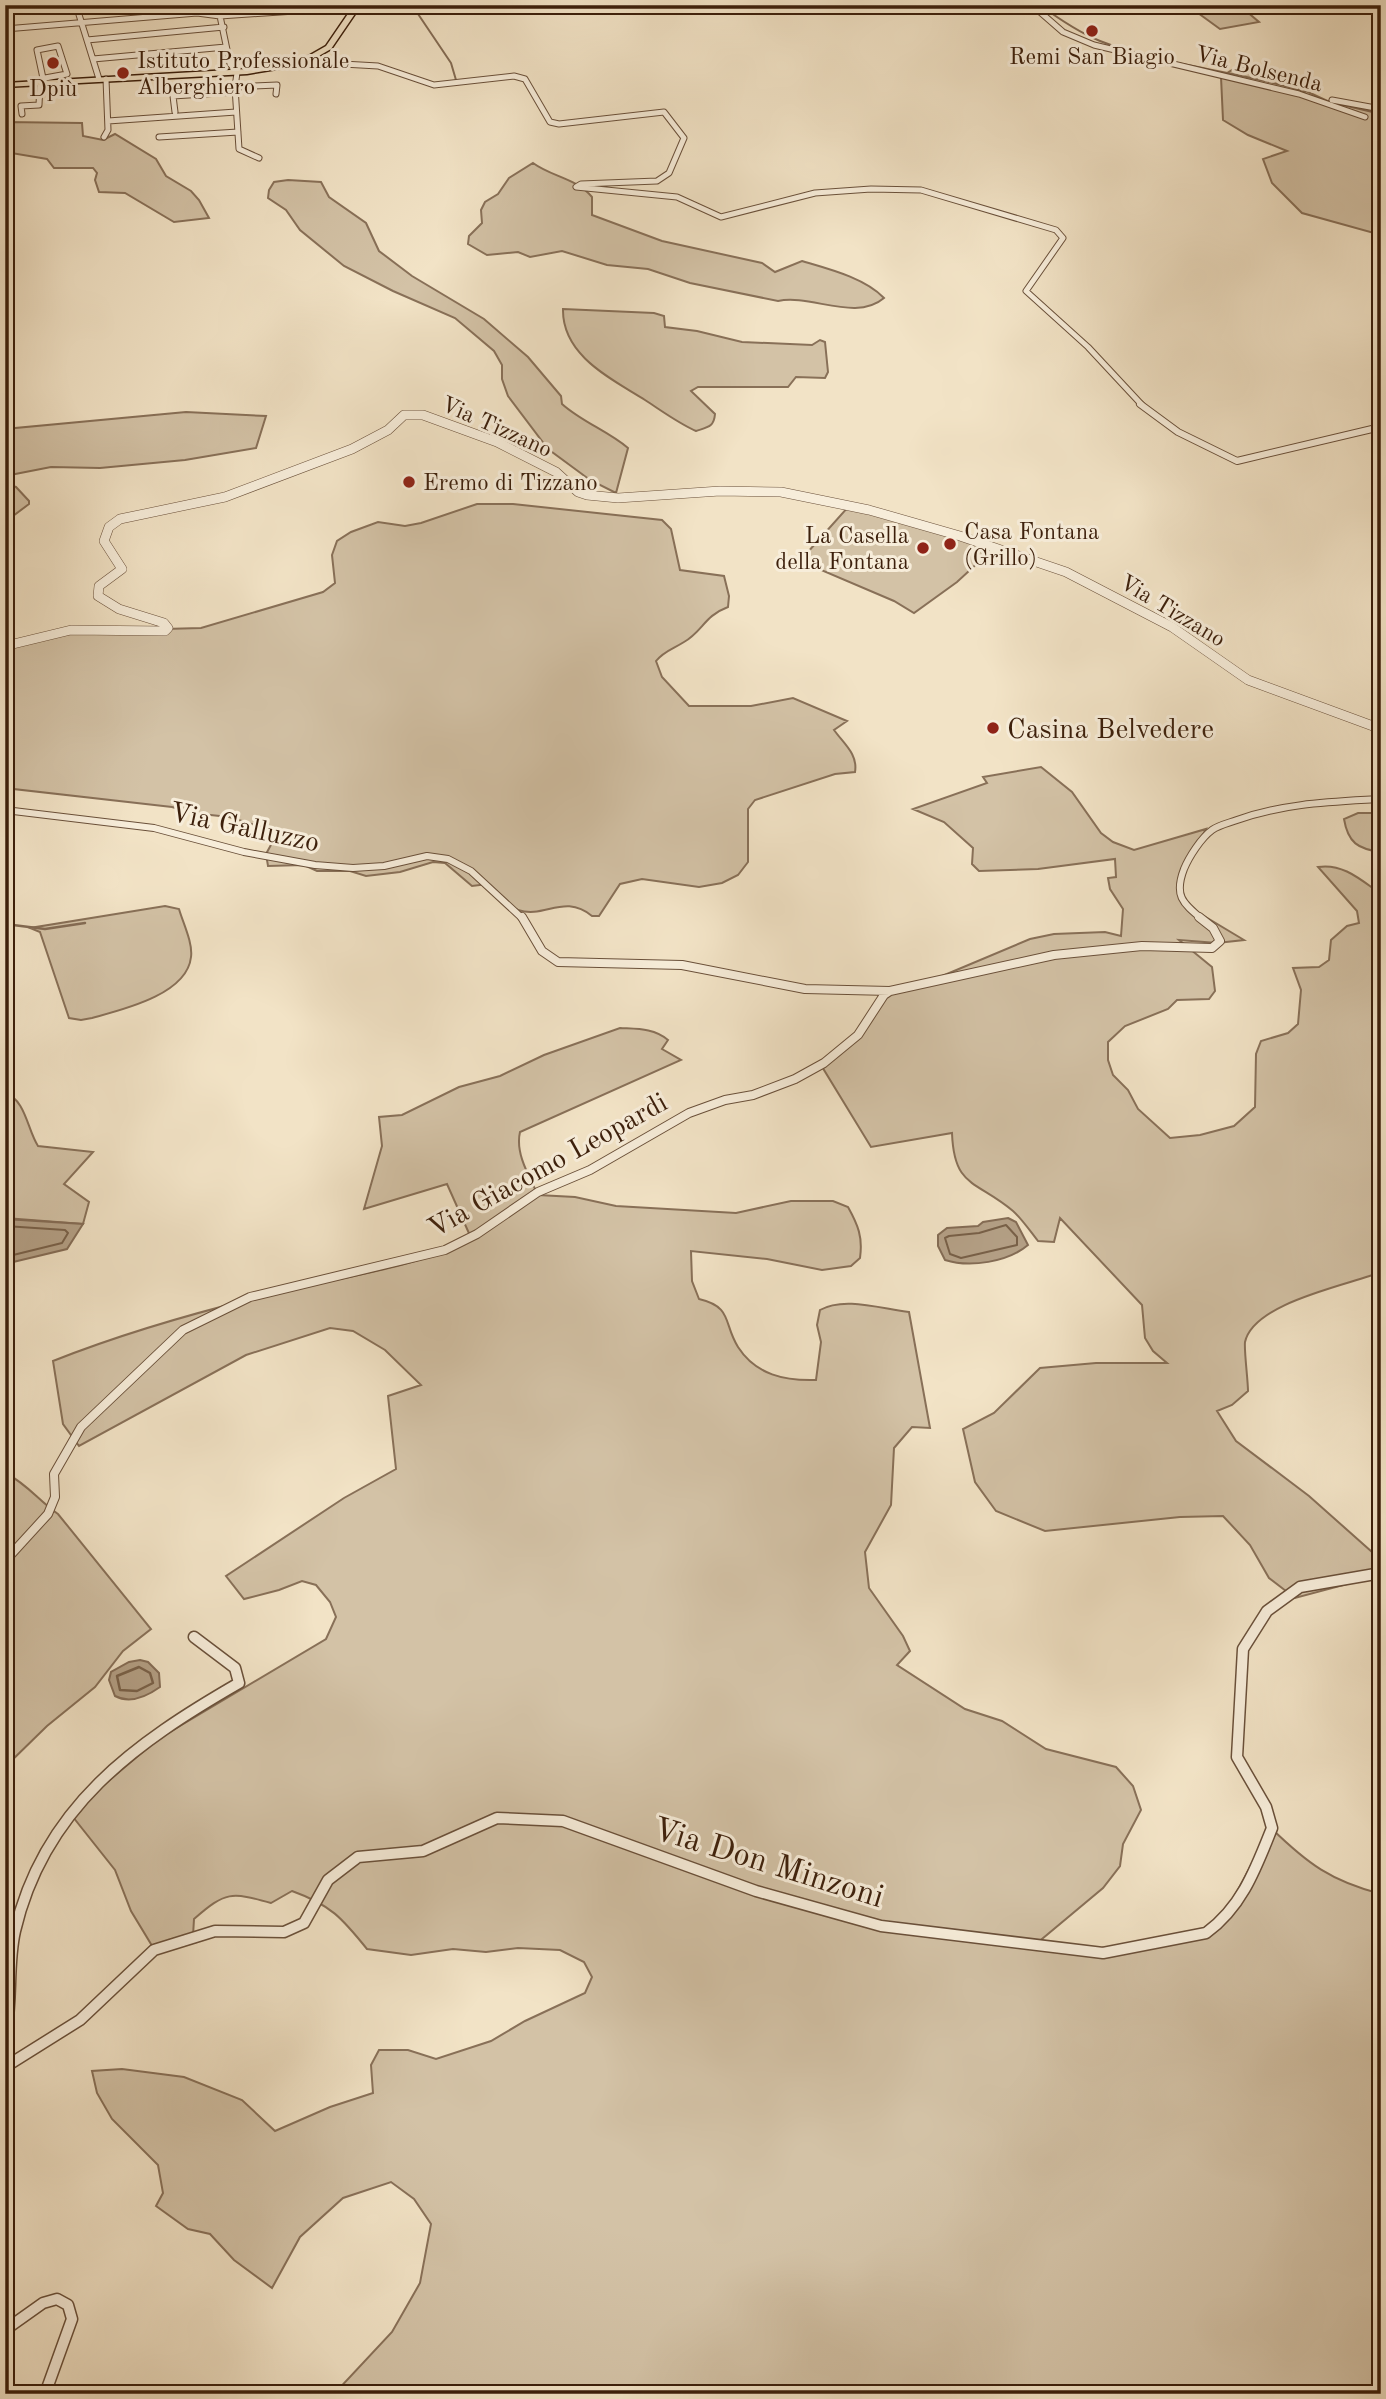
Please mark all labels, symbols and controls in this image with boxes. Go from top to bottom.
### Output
marker: Remi San Biagio [1084,23,1100,39]
street label: Via Bolsenda [1192,42,1325,96]
place label: Remi San Biagio [1009,46,1175,69]
place label: Istituto Professionale Alberghiero [137,50,349,99]
marker: Dpiù [45,55,61,71]
marker: Istituto Professionale Alberghiero [115,65,131,81]
place label: Dpiù [29,78,77,101]
street label: Via Tizzano [437,393,555,462]
place label: Eremo di Tizzano [423,472,598,495]
marker: Eremo di Tizzano [401,474,417,490]
place label: Casa Fontana (Grillo) [964,521,1099,570]
place label: La Casella della Fontana [775,525,909,574]
marker: Casa Fontana (Grillo) [942,536,958,552]
marker: La Casella della Fontana [915,540,931,556]
street label: Via Tizzano [1115,571,1229,652]
place label: Casina Belvedere [1007,717,1214,745]
marker: Casina Belvedere [985,720,1001,736]
street label: Via Galluzzo [167,799,322,858]
street label: Via Giacomo Leopardi [424,1089,673,1244]
street label: Via Don Minzoni [649,1814,887,1915]

